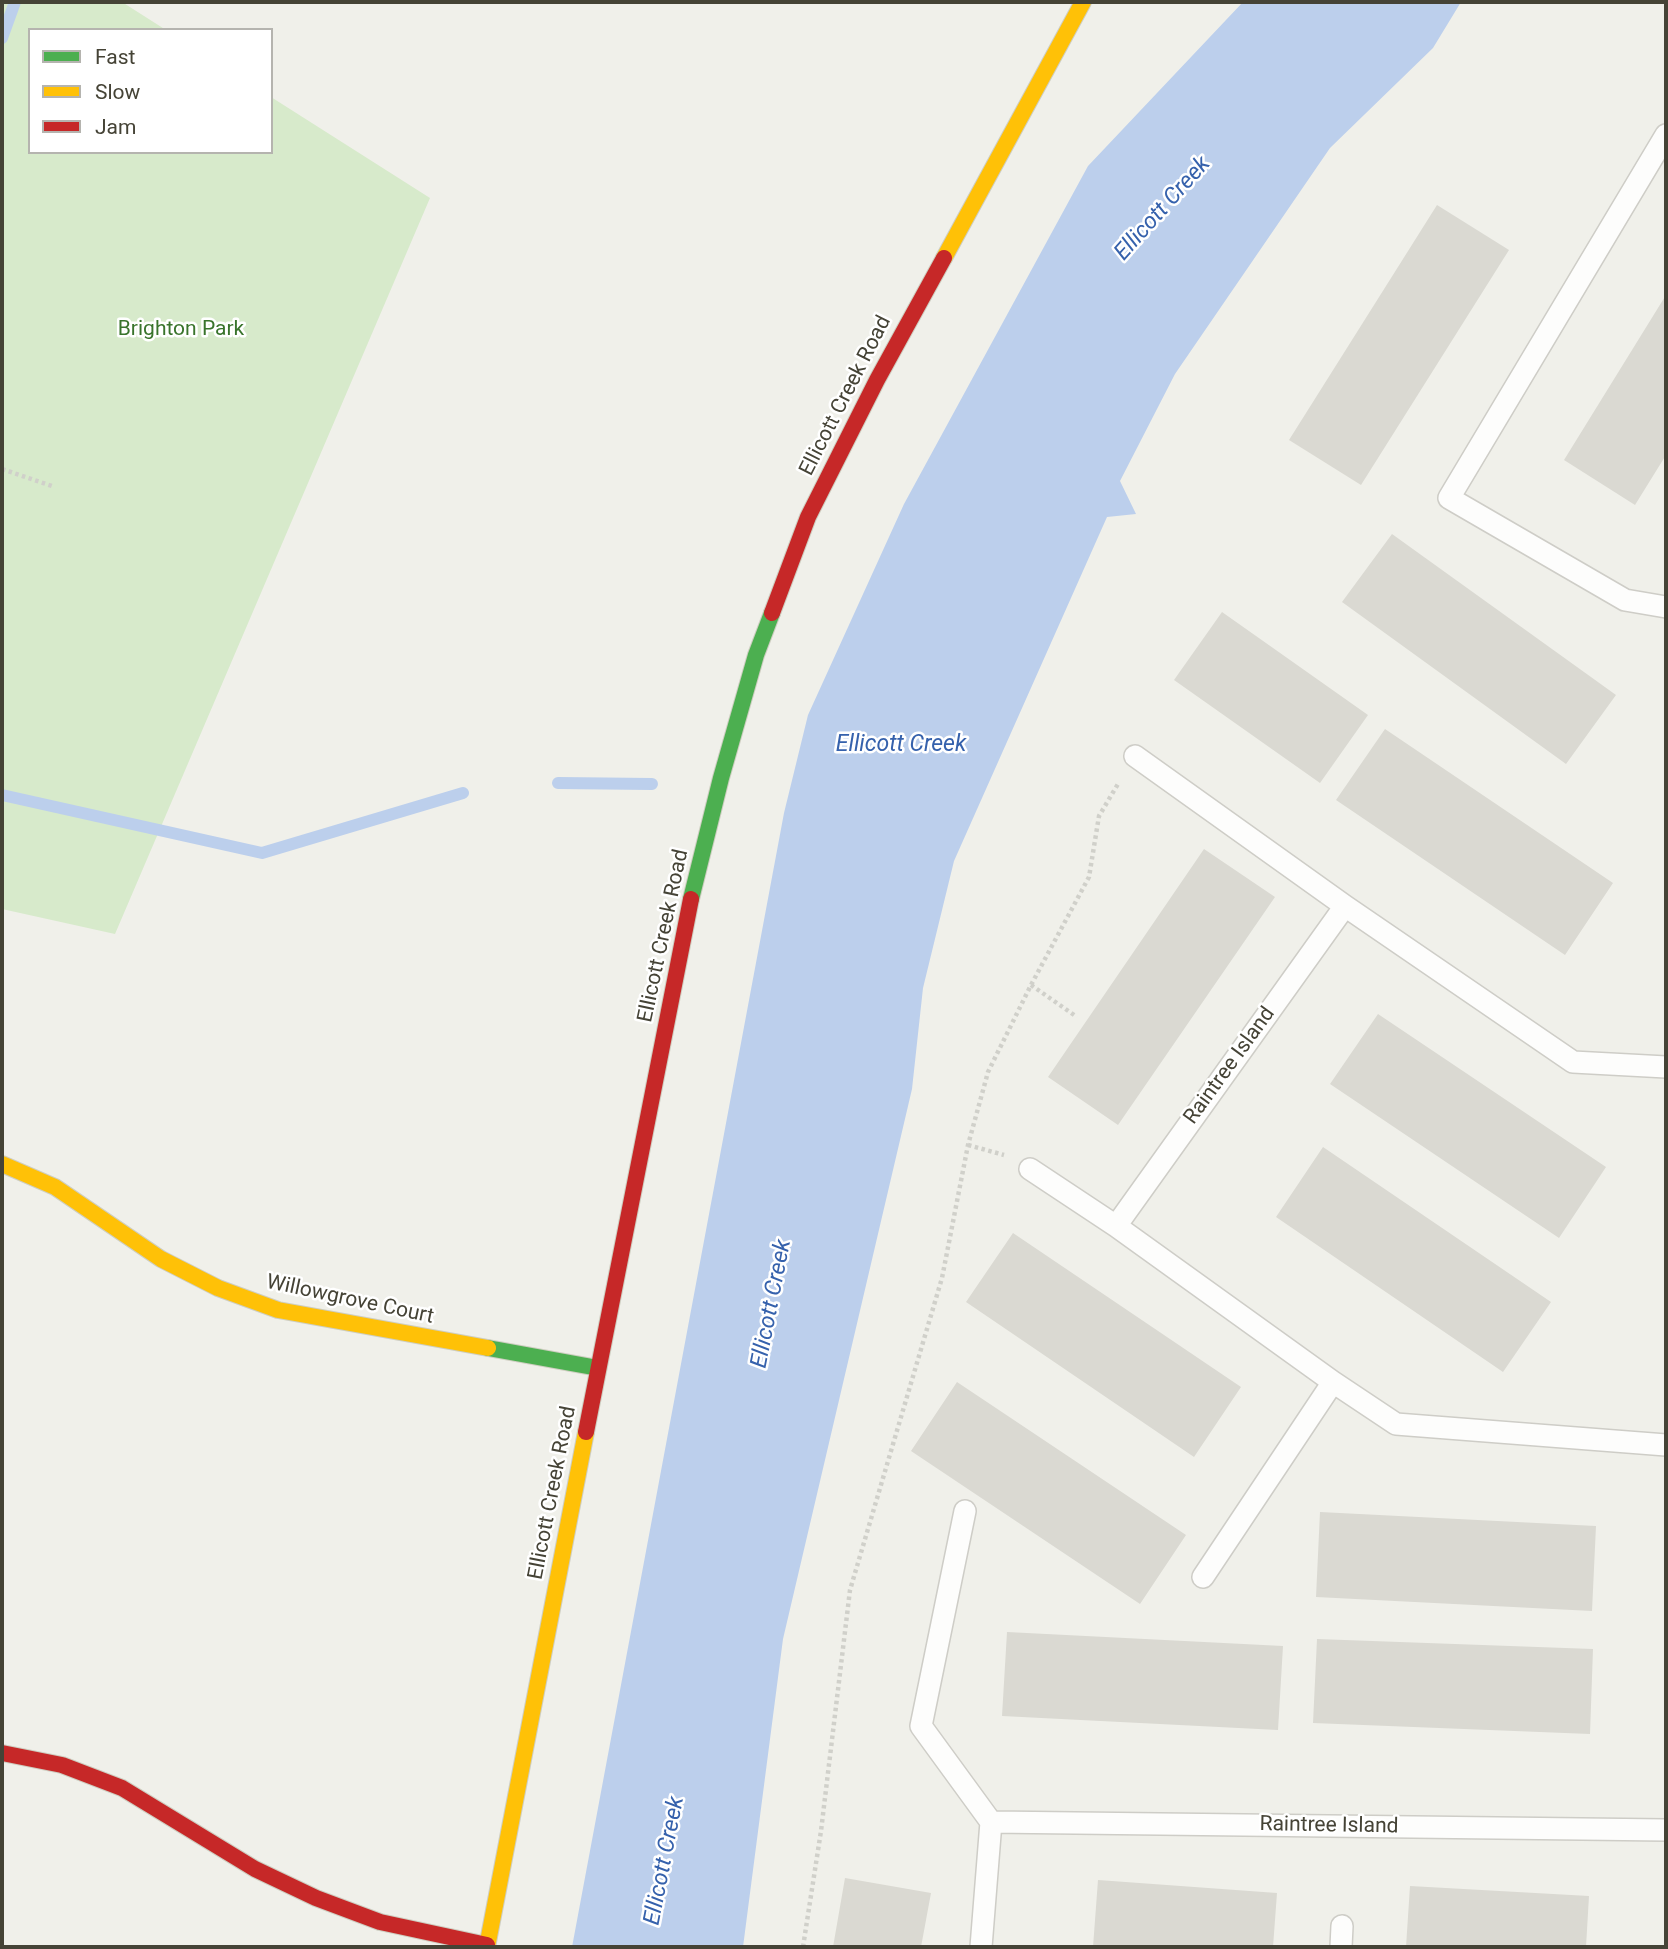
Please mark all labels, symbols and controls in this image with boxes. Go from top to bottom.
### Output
legend [28,28,273,154]
text: Fast [95,45,135,69]
text: Slow [95,80,140,104]
text: Jam [95,115,136,139]
water label: Ellicott Creek [1109,151,1217,267]
street label: Ellicott Creek Road [795,312,897,480]
park label: Brighton Park [118,317,244,343]
water label: Ellicott Creek [836,731,966,759]
street label: Ellicott Creek Road [633,847,695,1025]
street label: Raintree Island [1179,1002,1281,1130]
water label: Ellicott Creek [746,1237,798,1371]
street label: Willowgrove Court [264,1270,436,1330]
street label: Ellicott Creek Road [524,1404,582,1582]
water label: Ellicott Creek [639,1794,691,1928]
street label: Raintree Island [1259,1812,1399,1840]

